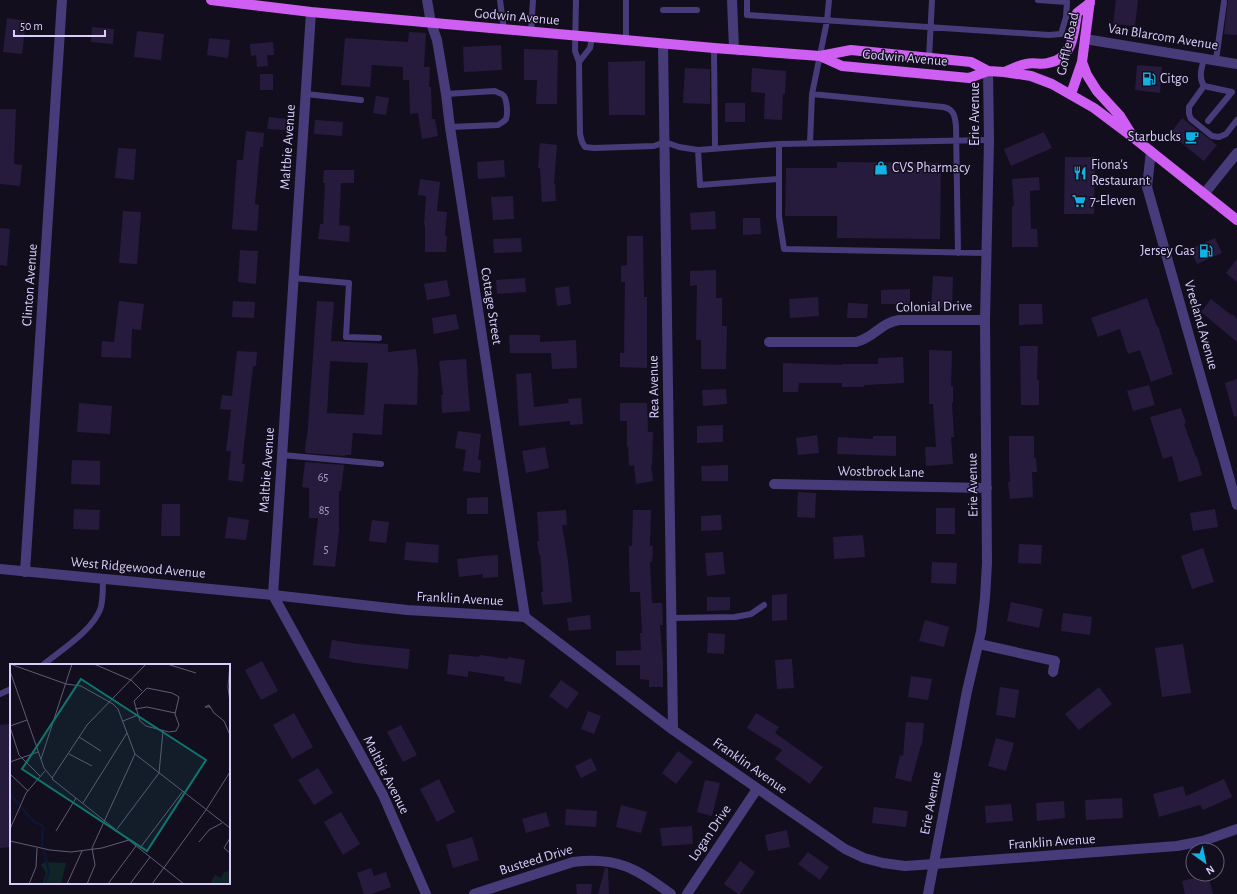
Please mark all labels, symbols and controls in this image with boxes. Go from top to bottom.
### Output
street label: Godwin Avenue [474,6,560,28]
street label: Goffle Road [1055,11,1081,77]
scale bar [14,12,105,38]
text: 50 m [20,20,43,32]
street label: Van Blarcom Avenue [1107,21,1219,53]
street label: Godwin Avenue [862,47,948,69]
fuel station icon: Citgo [1141,71,1157,87]
place label: Citgo [1160,72,1189,86]
street label: Erie Avenue [968,82,982,146]
street label: Maltbie Avenue [278,104,298,190]
cafe icon: Starbucks [1184,129,1200,145]
place label: Starbucks [1128,130,1181,144]
place label: Fiona's Restaurant [1091,158,1151,188]
shop icon: CVS Pharmacy [873,160,889,176]
place label: CVS Pharmacy [892,161,970,175]
restaurant icon: Fiona's Restaurant [1072,165,1088,181]
supermarket icon: 7-Eleven [1071,193,1087,209]
place label: 7-Eleven [1090,194,1136,208]
street label: Clinton Avenue [20,243,40,327]
fuel station icon: Jersey Gas [1198,243,1214,259]
place label: Jersey Gas [1140,244,1195,258]
street label: Cottage Street [478,266,504,346]
street label: Vreeland Avenue [1182,279,1220,371]
street label: Colonial Drive [896,299,972,315]
street label: Rea Avenue [646,355,662,419]
street label: Maltbie Avenue [257,427,277,513]
street label: Erie Avenue [965,453,981,517]
street label: Wostbrock Lane [838,464,924,480]
house number: 65 [318,471,328,483]
house number: 85 [319,504,329,516]
house number: 5 [323,543,329,555]
street label: West Ridgewood Avenue [70,555,206,581]
street label: Franklin Avenue [416,590,504,608]
inset map [10,664,230,884]
street label: Maltbie Avenue [360,734,412,816]
street label: Franklin Avenue [710,735,790,797]
street label: Erie Avenue [918,770,944,836]
street label: Logan Drive [686,803,734,863]
street label: Franklin Avenue [1008,832,1096,852]
street label: Busteed Drive [498,842,574,878]
north arrow [1185,842,1225,882]
text: N [1204,863,1216,877]

